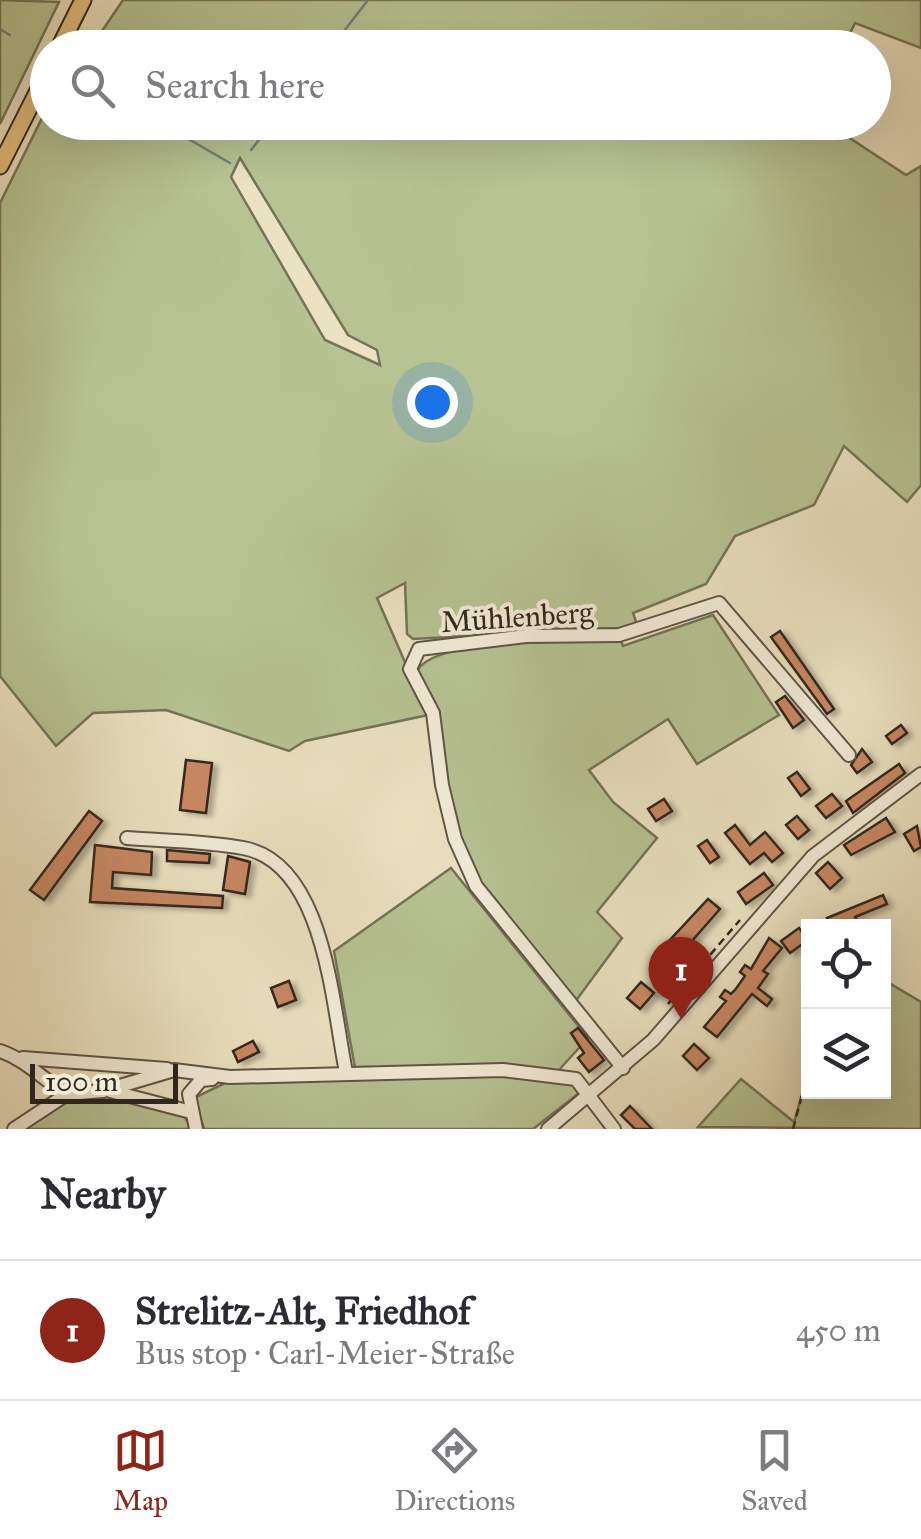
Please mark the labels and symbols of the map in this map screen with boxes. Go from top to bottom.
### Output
your location [407,377,458,428]
street label: Mühlenberg [440,594,595,640]
pin: 1 [648,936,714,1019]
scale bar [30,1059,178,1104]

